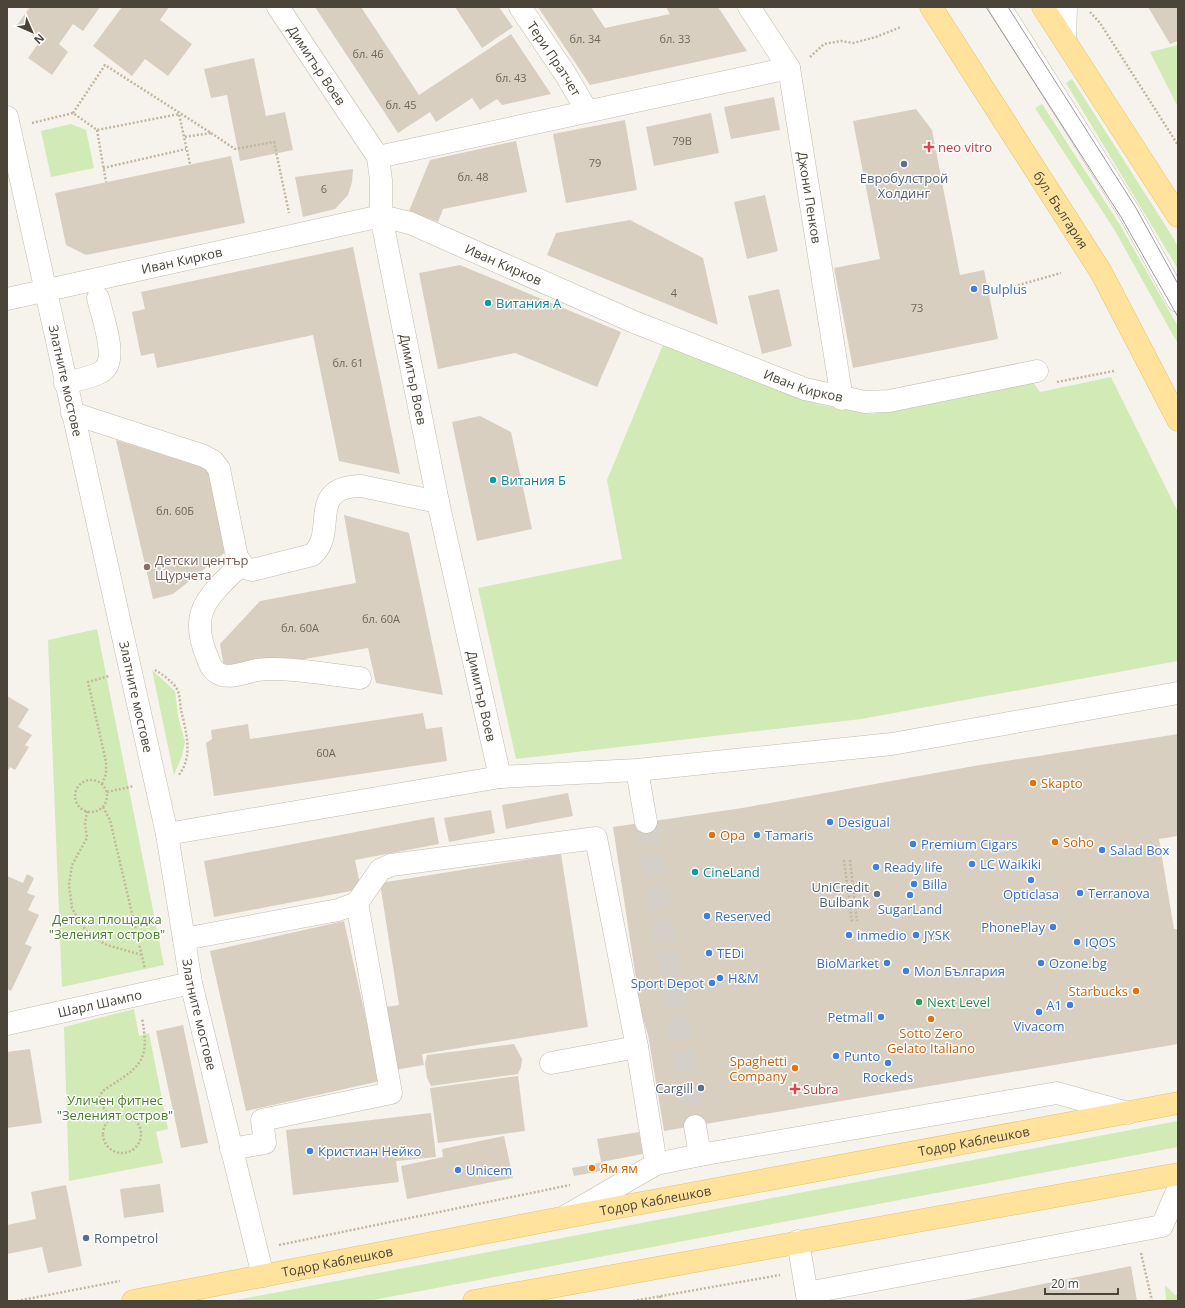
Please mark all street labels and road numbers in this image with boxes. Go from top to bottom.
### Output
street label: Тери Пратчет [523,18,585,99]
street label: Димитър Воев [284,22,350,109]
street label: Джони Пенков [793,150,826,245]
street label: бул. България [1029,167,1093,252]
street label: Иван Кирков [462,239,545,289]
street label: Иван Кирков [140,243,224,278]
street label: Златните мостове [45,323,87,438]
street label: Димитър Воев [396,332,431,426]
street label: Иван Кирков [761,365,845,406]
street label: Златните мостове [115,639,158,754]
street label: Димитър Воев [463,649,501,743]
street label: Златните мостове [178,957,221,1072]
street label: Шарл Шампо [56,985,144,1021]
street label: Тодор Каблешков [917,1122,1031,1160]
street label: Тодор Каблешков [598,1181,713,1220]
street label: Тодор Каблешков [280,1242,394,1281]

